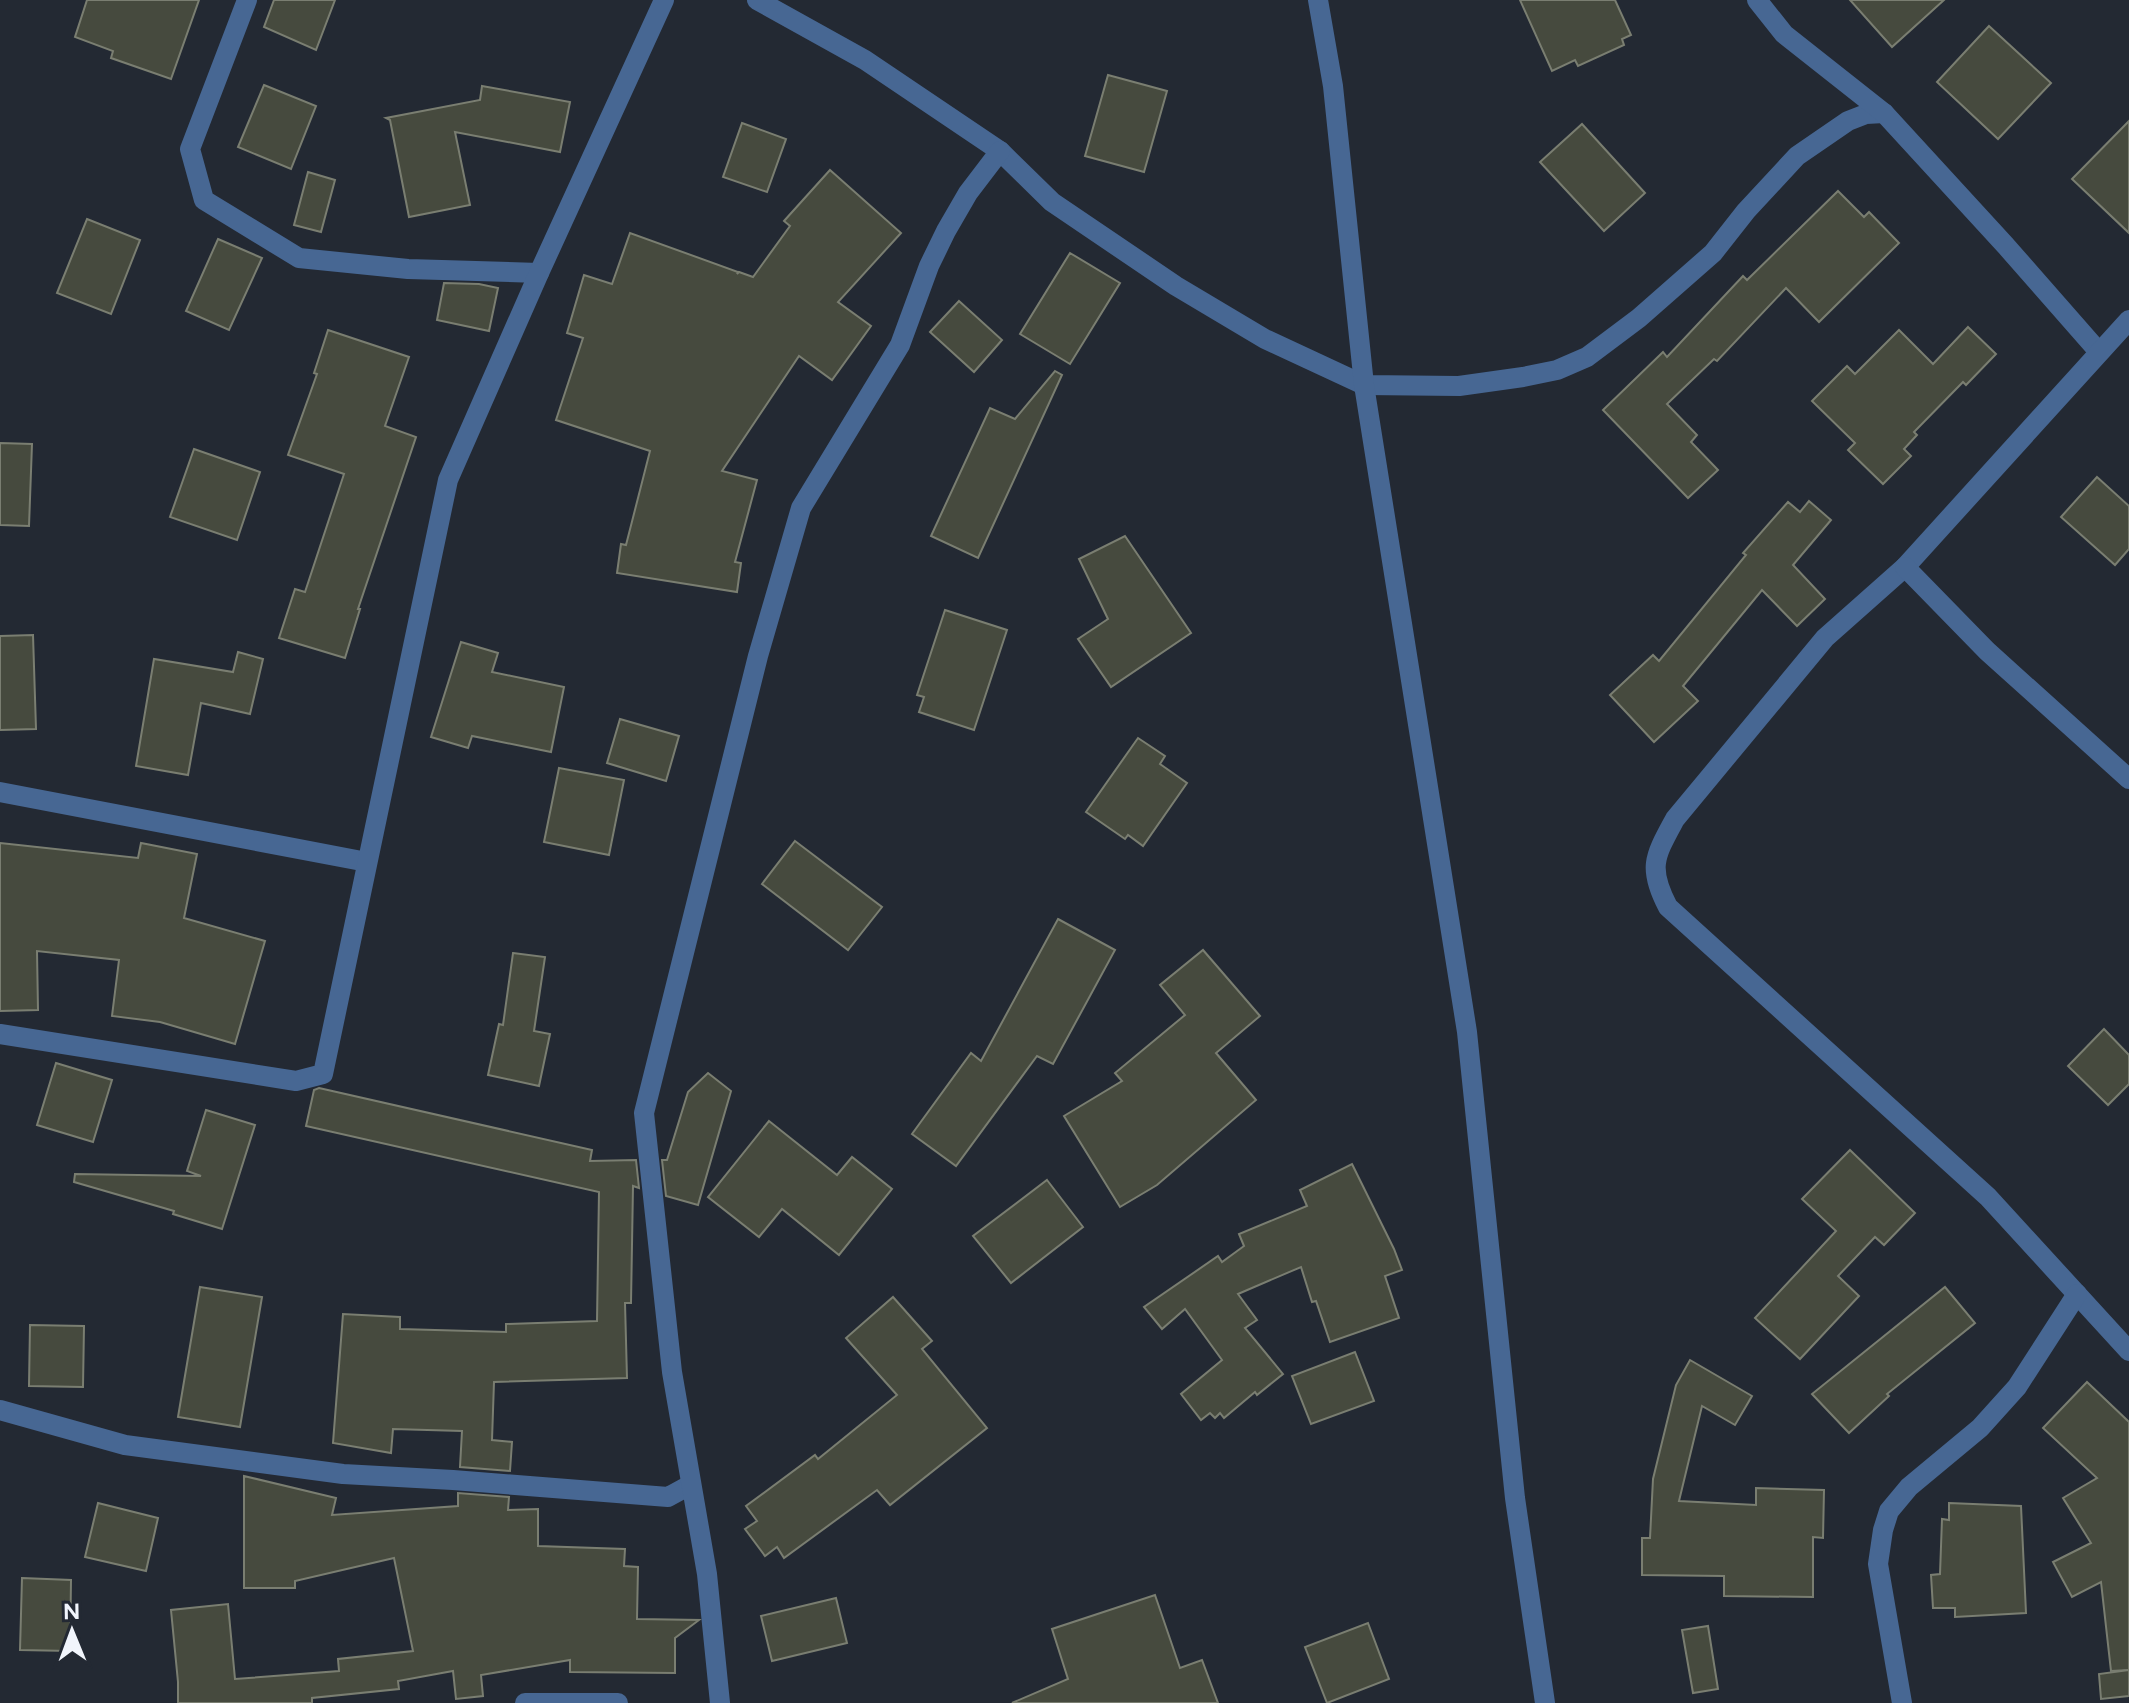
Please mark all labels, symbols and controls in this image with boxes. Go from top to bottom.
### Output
north arrow [32,1591,112,1671]
text: N [63,1598,80,1625]

